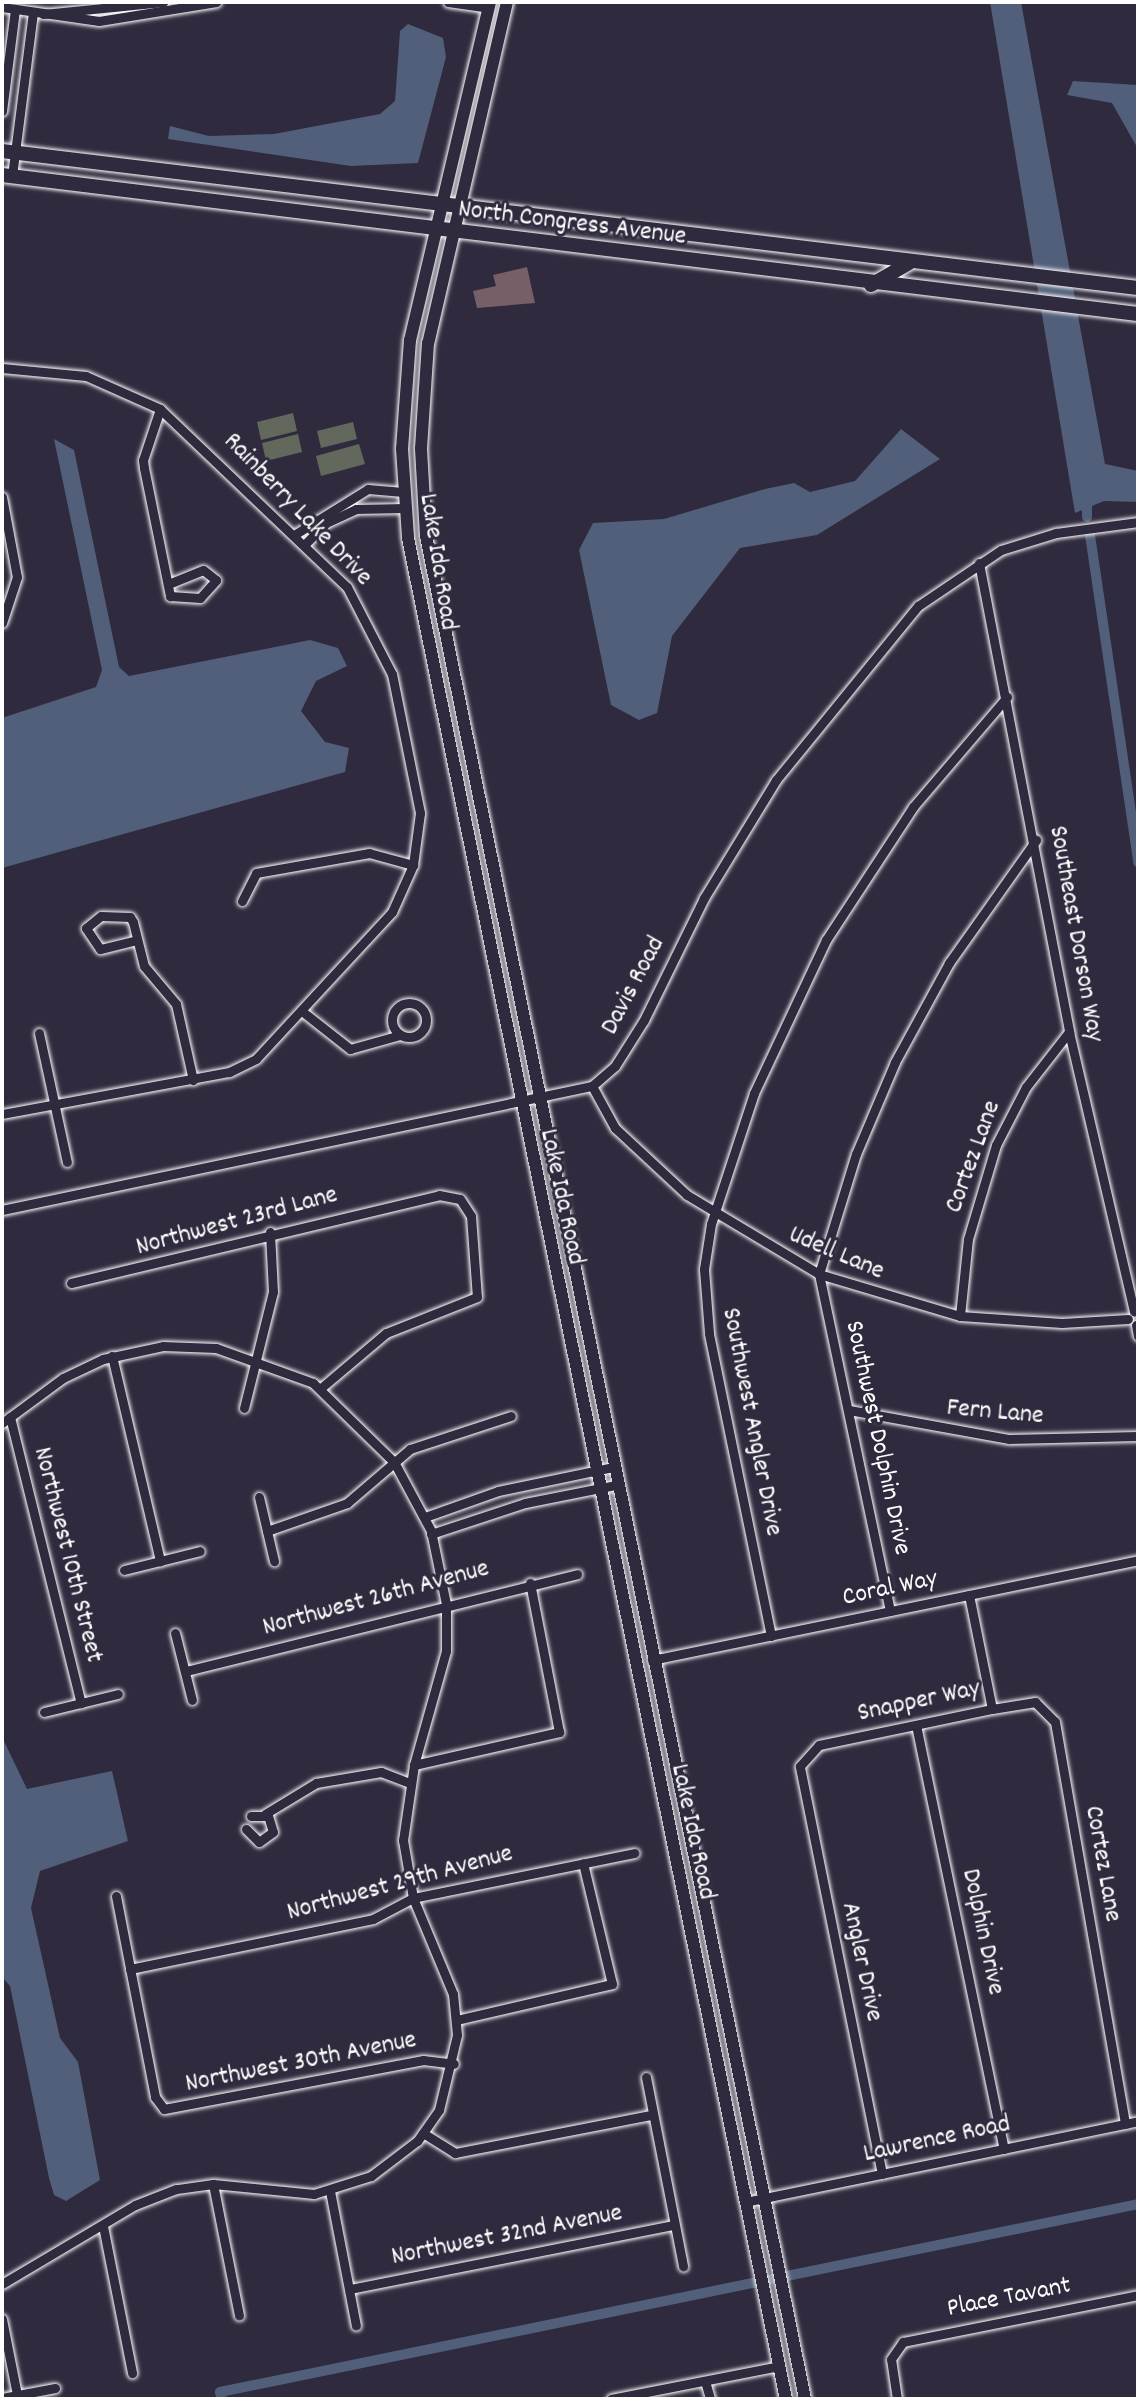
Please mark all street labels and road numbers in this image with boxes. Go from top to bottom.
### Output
street label: North Congress Avenue [456,195,688,253]
street label: Rainberry Lake Drive [216,427,378,593]
street label: Lake Ida Road [411,491,463,633]
street label: Southeast Dorson Way [1041,824,1109,1044]
street label: Davis Road [595,932,673,1040]
street label: Cortez Lane [939,1097,1009,1217]
street label: Lake Ida Road [531,1126,591,1268]
street label: Northwest 23rd Lane [133,1180,341,1264]
street label: Udell Lane [784,1220,888,1288]
street label: Southwest Angler Drive [714,1305,788,1539]
street label: Southwest Dolphin Drive [837,1318,917,1558]
street label: Fern Lane [945,1393,1045,1433]
street label: Northwest 10th Street [25,1444,109,1666]
street label: Northwest 26th Avenue [259,1554,493,1644]
street label: Coral Way [840,1564,940,1614]
street label: Snapper Way [855,1674,983,1730]
street label: Lake Ida Road [662,1761,722,1903]
street label: Cortez Lane [1076,1804,1128,1924]
street label: Northwest 29th Avenue [284,1839,516,1929]
street label: Dolphin Drive [953,1866,1011,1998]
street label: Angler Drive [833,1900,889,2024]
street label: Northwest 30th Avenue [183,2025,419,2101]
street label: Lawrence Road [861,2109,1013,2171]
street label: Northwest 32nd Avenue [389,2198,625,2274]
street label: Place Tavant [945,2271,1073,2325]

